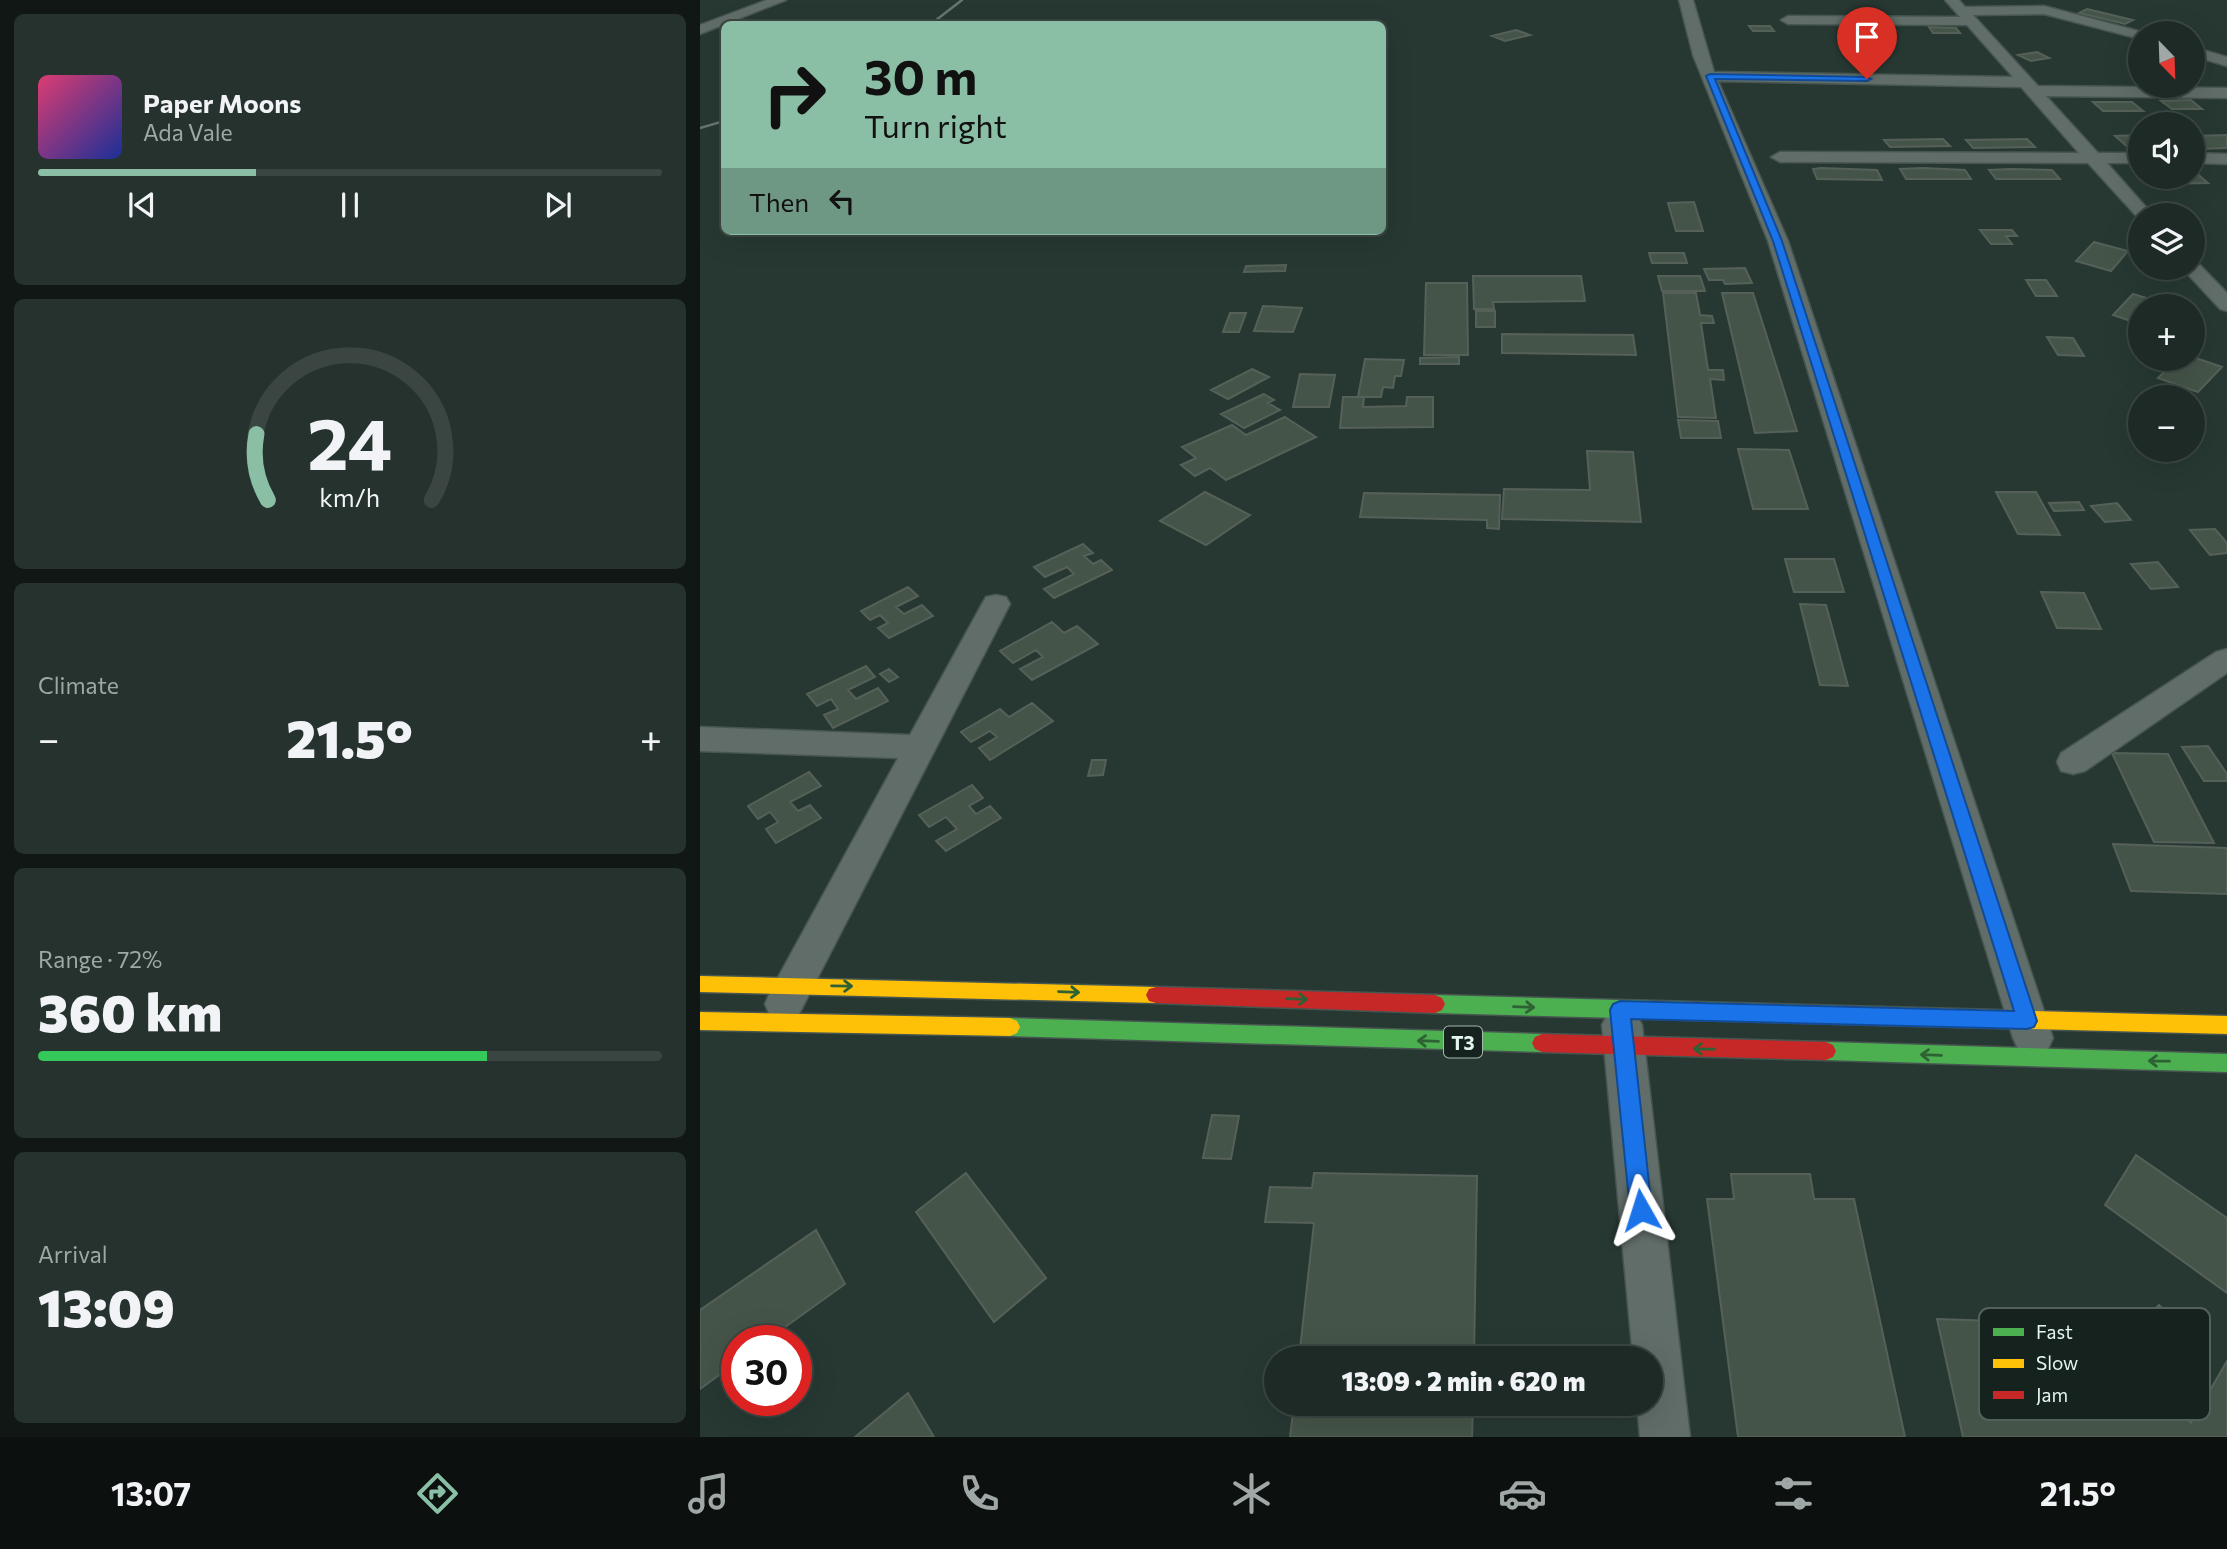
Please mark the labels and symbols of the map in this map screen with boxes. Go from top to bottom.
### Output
pin [1837,7,1897,79]
north arrow [2128,21,2205,98]
one-way arrow [830,979,853,992]
one-way arrow [1057,986,1080,999]
one-way arrow [1285,993,1308,1006]
one-way arrow [1512,1000,1535,1013]
road number: T3 [1444,1026,1482,1058]
one-way arrow [1416,1034,1439,1048]
one-way arrow [1693,1042,1716,1056]
one-way arrow [1920,1049,1943,1062]
one-way arrow [2148,1055,2171,1068]
position arrow [1604,1173,1678,1247]
legend [1979,1308,2210,1420]
text: Fast [2036,1320,2073,1343]
speed limit sign: 30 [721,1325,812,1416]
text: Slow [2036,1351,2078,1374]
text: Jam [2036,1383,2068,1406]

